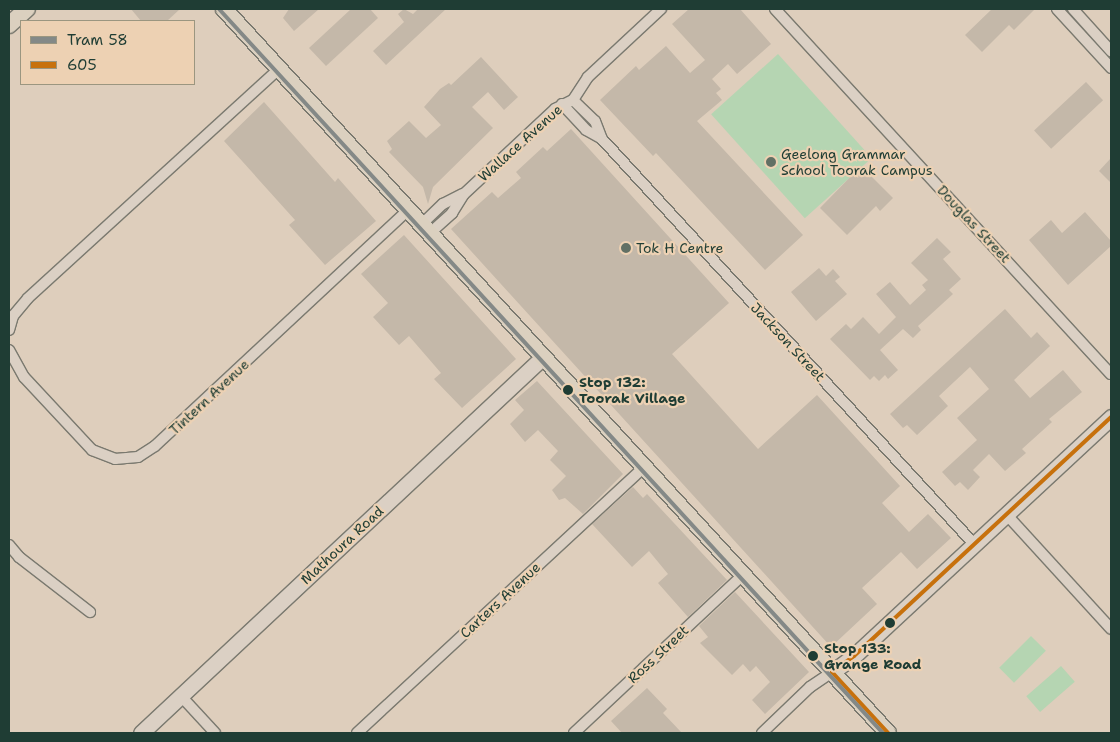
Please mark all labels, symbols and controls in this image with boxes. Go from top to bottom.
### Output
legend [20,20,195,85]
text: Tram 58 [67,30,128,50]
text: 605 [67,55,97,75]
street label: Wallace Avenue [474,101,566,185]
place label: Geelong Grammar School Toorak Campus [781,146,933,178]
marker: Geelong Grammar School Toorak Campus [765,156,777,168]
street label: Douglas Street [934,182,1014,266]
place label: Tok H Centre [636,240,723,256]
marker: Tok H Centre [620,242,632,254]
street label: Jackson Street [747,299,829,385]
street label: Tintern Avenue [166,356,252,438]
place label: Stop 132: Toorak Village [579,374,685,407]
marker: Stop 132: Toorak Village [561,383,575,397]
street label: Mathoura Road [297,502,387,588]
street label: Carters Avenue [456,559,544,641]
unlabelled marker [885,618,895,628]
street label: Ross Street [624,622,692,686]
place label: Stop 133: Grange Road [824,640,921,672]
marker: Stop 133: Grange Road [806,649,820,663]

